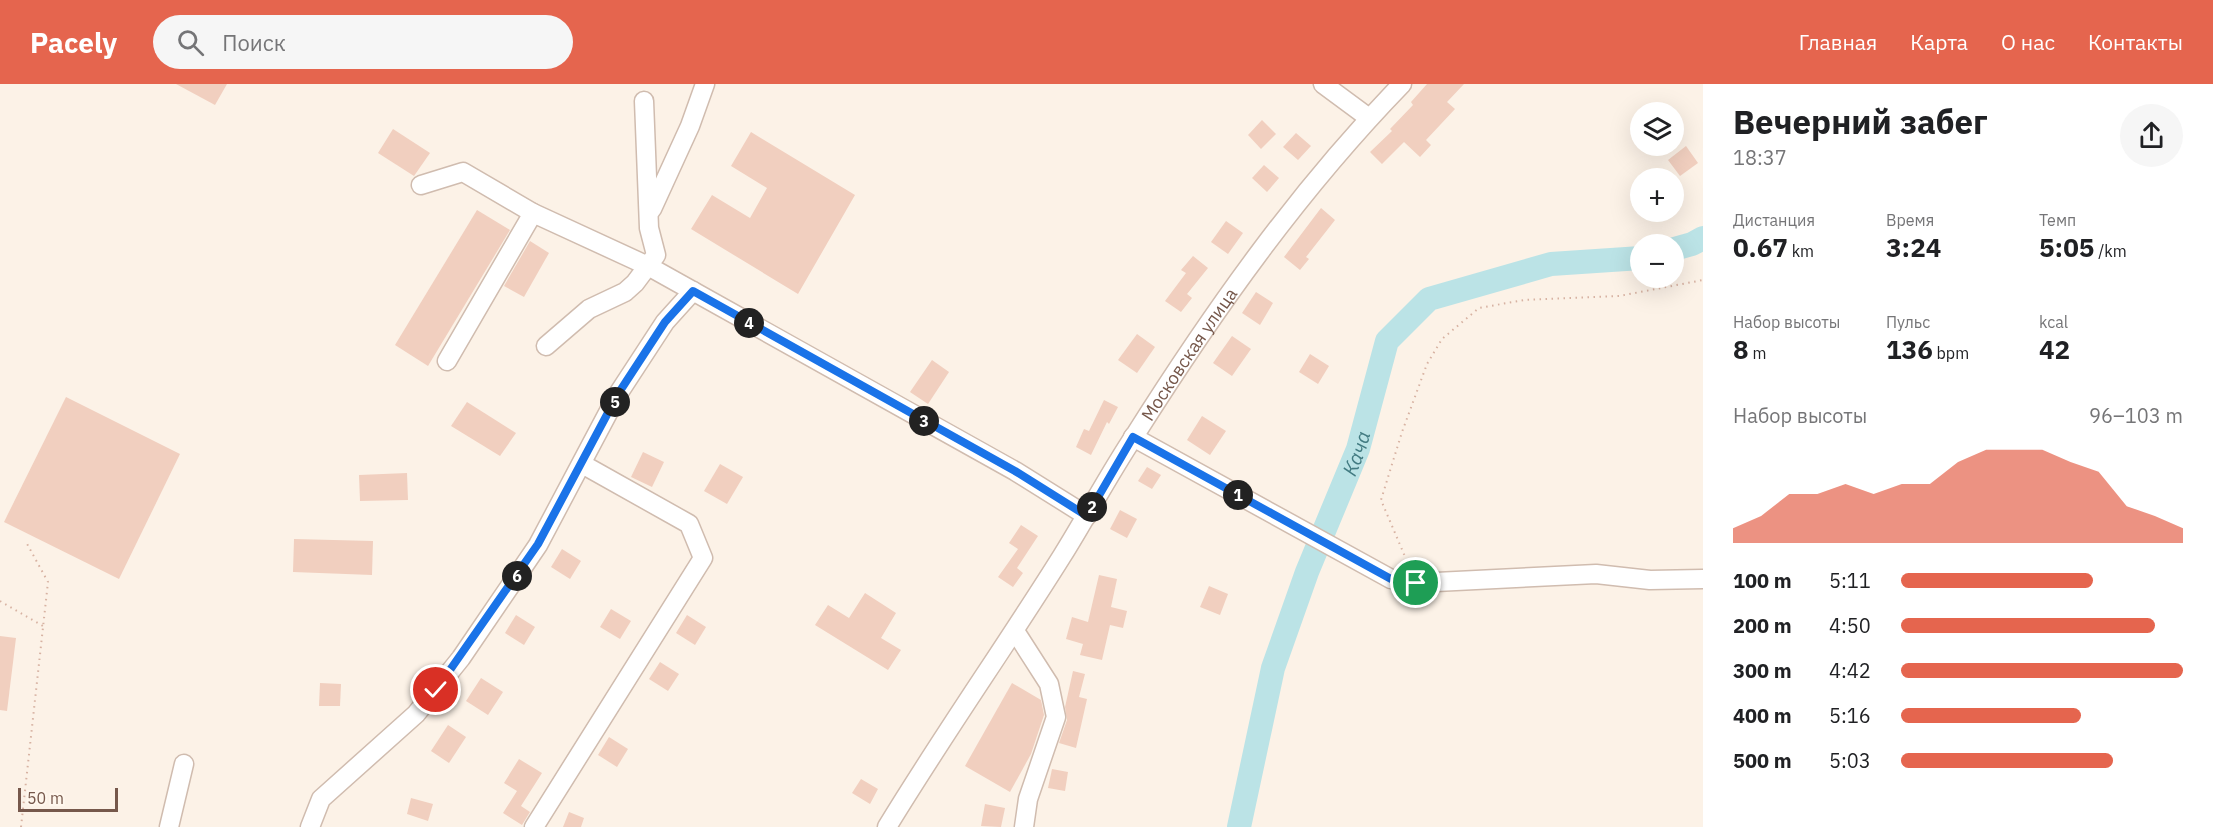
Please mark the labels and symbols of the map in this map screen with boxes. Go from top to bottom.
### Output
street label: Московская улица [1136,283,1242,425]
pin: 4 [734,308,764,338]
pin: 5 [600,387,630,417]
pin: 3 [909,406,939,436]
water label: Кача [1335,428,1376,479]
pin: 1 [1223,480,1253,510]
pin: 2 [1077,492,1107,522]
pin [1390,557,1441,608]
pin: 6 [502,561,532,591]
pin [410,664,461,715]
scale bar [18,785,118,812]

